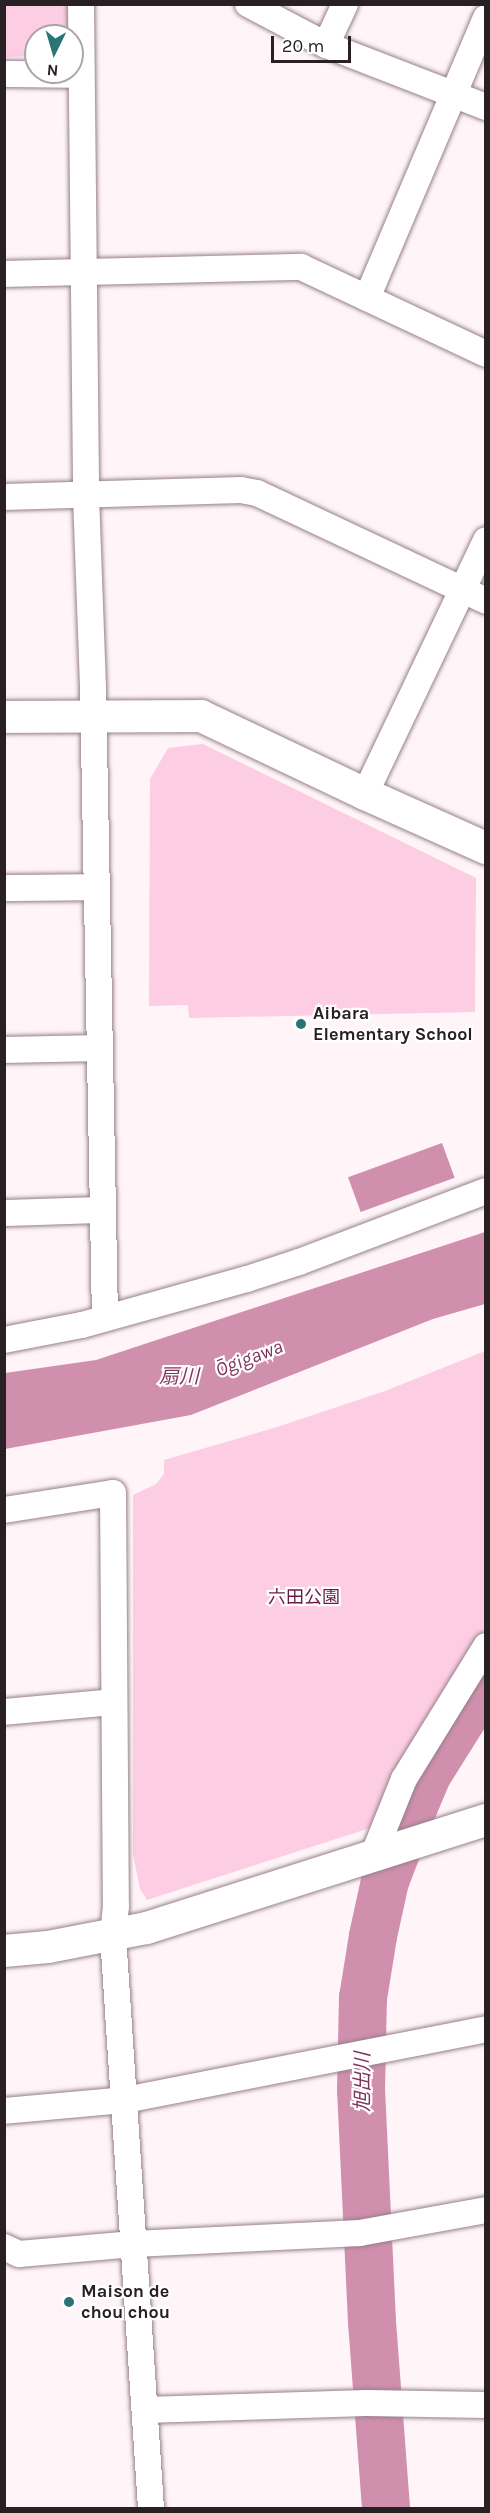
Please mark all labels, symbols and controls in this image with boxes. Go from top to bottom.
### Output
north arrow [24,24,84,84]
scale bar [274,24,354,62]
text: 20 m [282,35,324,57]
text: N [46,60,59,80]
place label: Aibara Elementary School [313,1003,473,1046]
marker: Aibara Elementary School [294,1017,308,1031]
water label: Ōgigawa [212,1334,286,1382]
water label: 扇川 [159,1364,199,1388]
park label: 六田公園 [268,1586,340,1608]
water label: 旭出川 [350,2052,374,2112]
place label: Maison de chou chou [81,2281,170,2324]
marker: Maison de chou chou [62,2295,76,2309]

